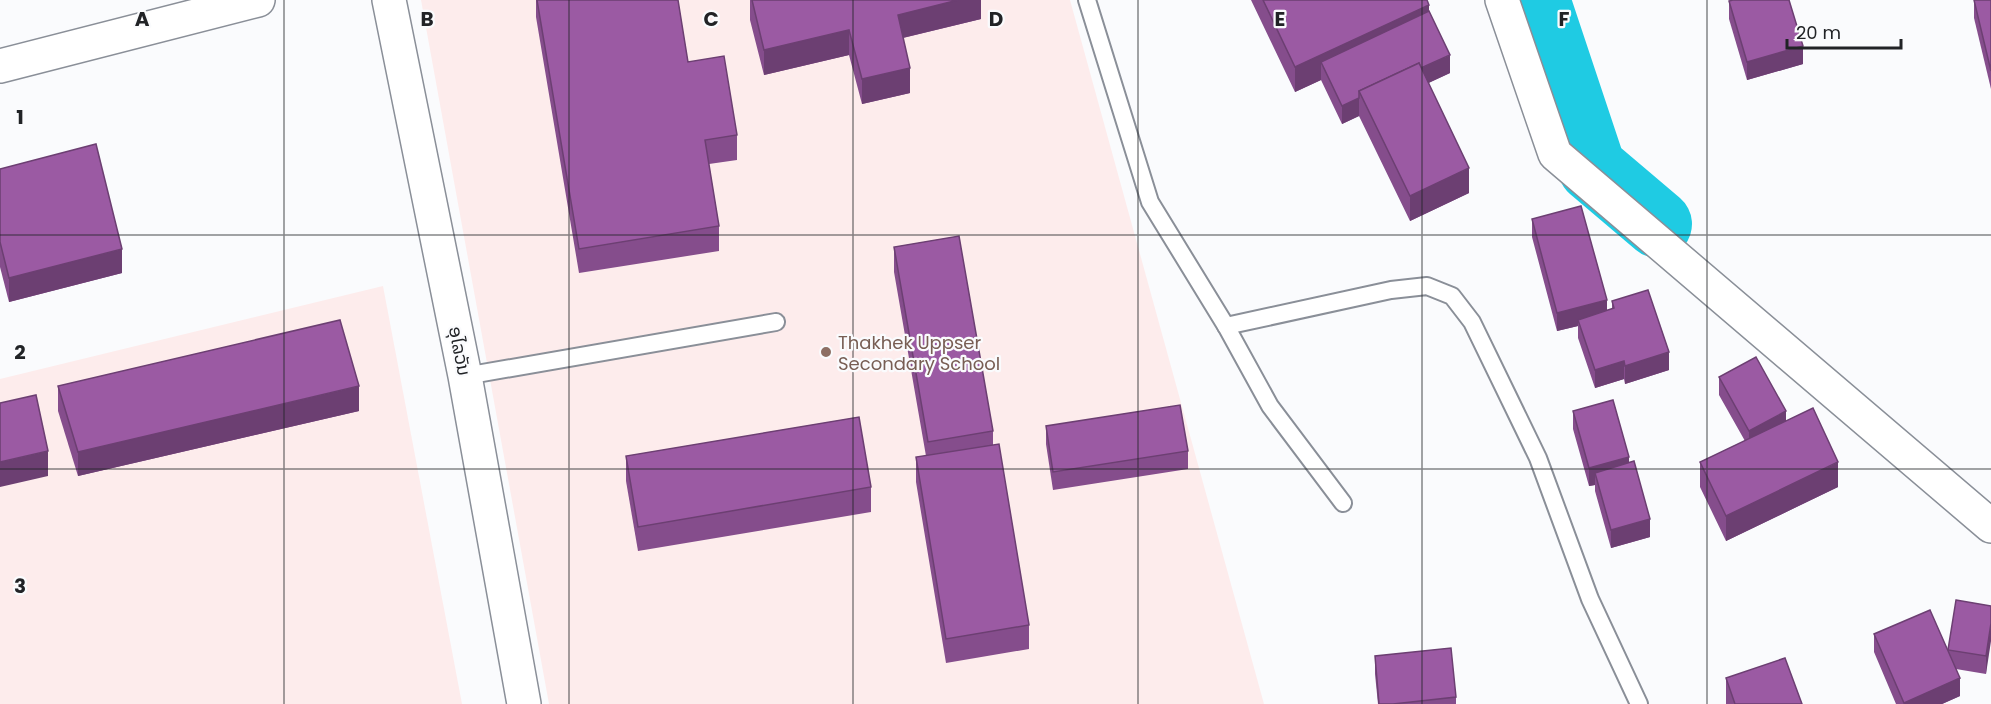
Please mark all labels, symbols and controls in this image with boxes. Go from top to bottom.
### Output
text: A [135,5,150,33]
text: B [420,5,434,33]
text: C [703,5,719,33]
text: D [989,5,1003,33]
text: E [1275,5,1285,33]
text: F [1559,5,1570,33]
scale bar [1787,12,1901,50]
text: 20 m [1796,20,1841,45]
text: 1 [16,103,24,131]
street label: ອຸໄລວັນ [443,324,477,378]
place label: Thakhek Uppser Secondary School [838,330,1000,376]
text: 2 [14,338,26,366]
marker: Thakhek Uppser Secondary School [819,345,833,359]
text: 3 [14,572,26,600]

